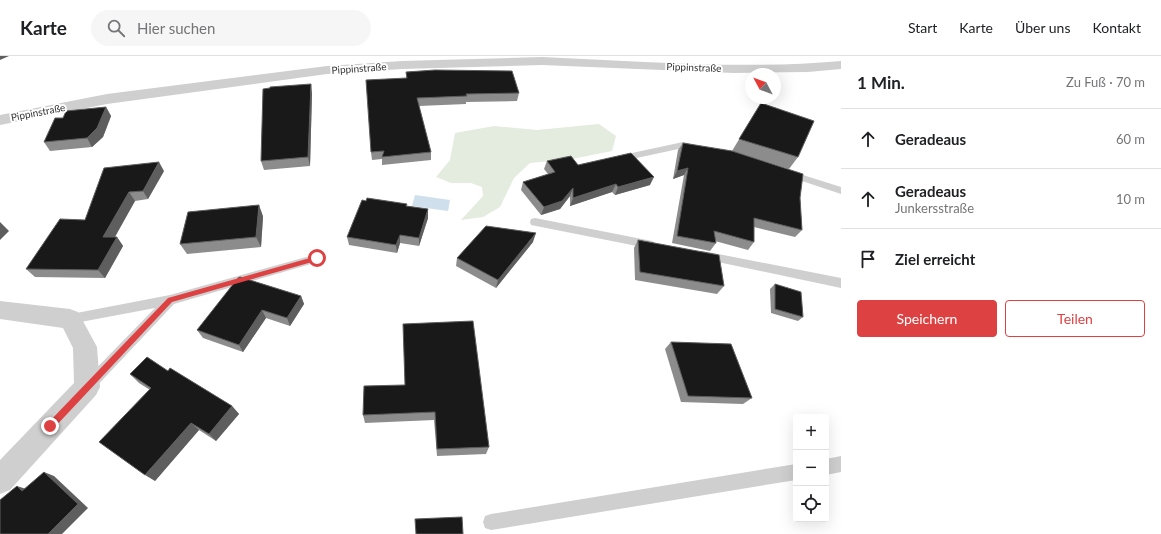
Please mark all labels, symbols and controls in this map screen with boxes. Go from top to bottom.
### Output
search box [91,10,371,46]
text: Karte [20,16,67,39]
icon: search [105,17,127,39]
text: Hier suchen [137,19,215,37]
text: Start [908,19,937,36]
text: Karte [959,19,993,36]
text: Über uns [1015,19,1070,36]
text: Kontakt [1092,19,1141,36]
street label: Pippinstraße [331,60,387,76]
street label: Pippinstraße [666,60,722,74]
north arrow [745,68,781,104]
text: 1 Min. [857,72,905,93]
text: Zu Fuß · 70 m [1066,74,1145,90]
street label: Pippinstraße [10,101,66,123]
icon: ahead [857,128,879,150]
text: Geradeaus [895,130,966,148]
text: 60 m [1116,131,1145,147]
text: Geradeaus [895,182,966,200]
icon: ahead [857,188,879,210]
text: 10 m [1116,191,1145,207]
text: Junkersstraße [895,200,974,216]
icon: arrive [857,248,879,270]
route start [308,249,326,267]
text: Ziel erreicht [895,250,975,268]
button: Speichern [857,300,997,337]
button: Teilen [1005,300,1145,337]
map controls [793,414,829,522]
button: + [793,414,829,450]
route end [41,417,59,435]
button: − [793,450,829,486]
button: locate [793,486,829,522]

